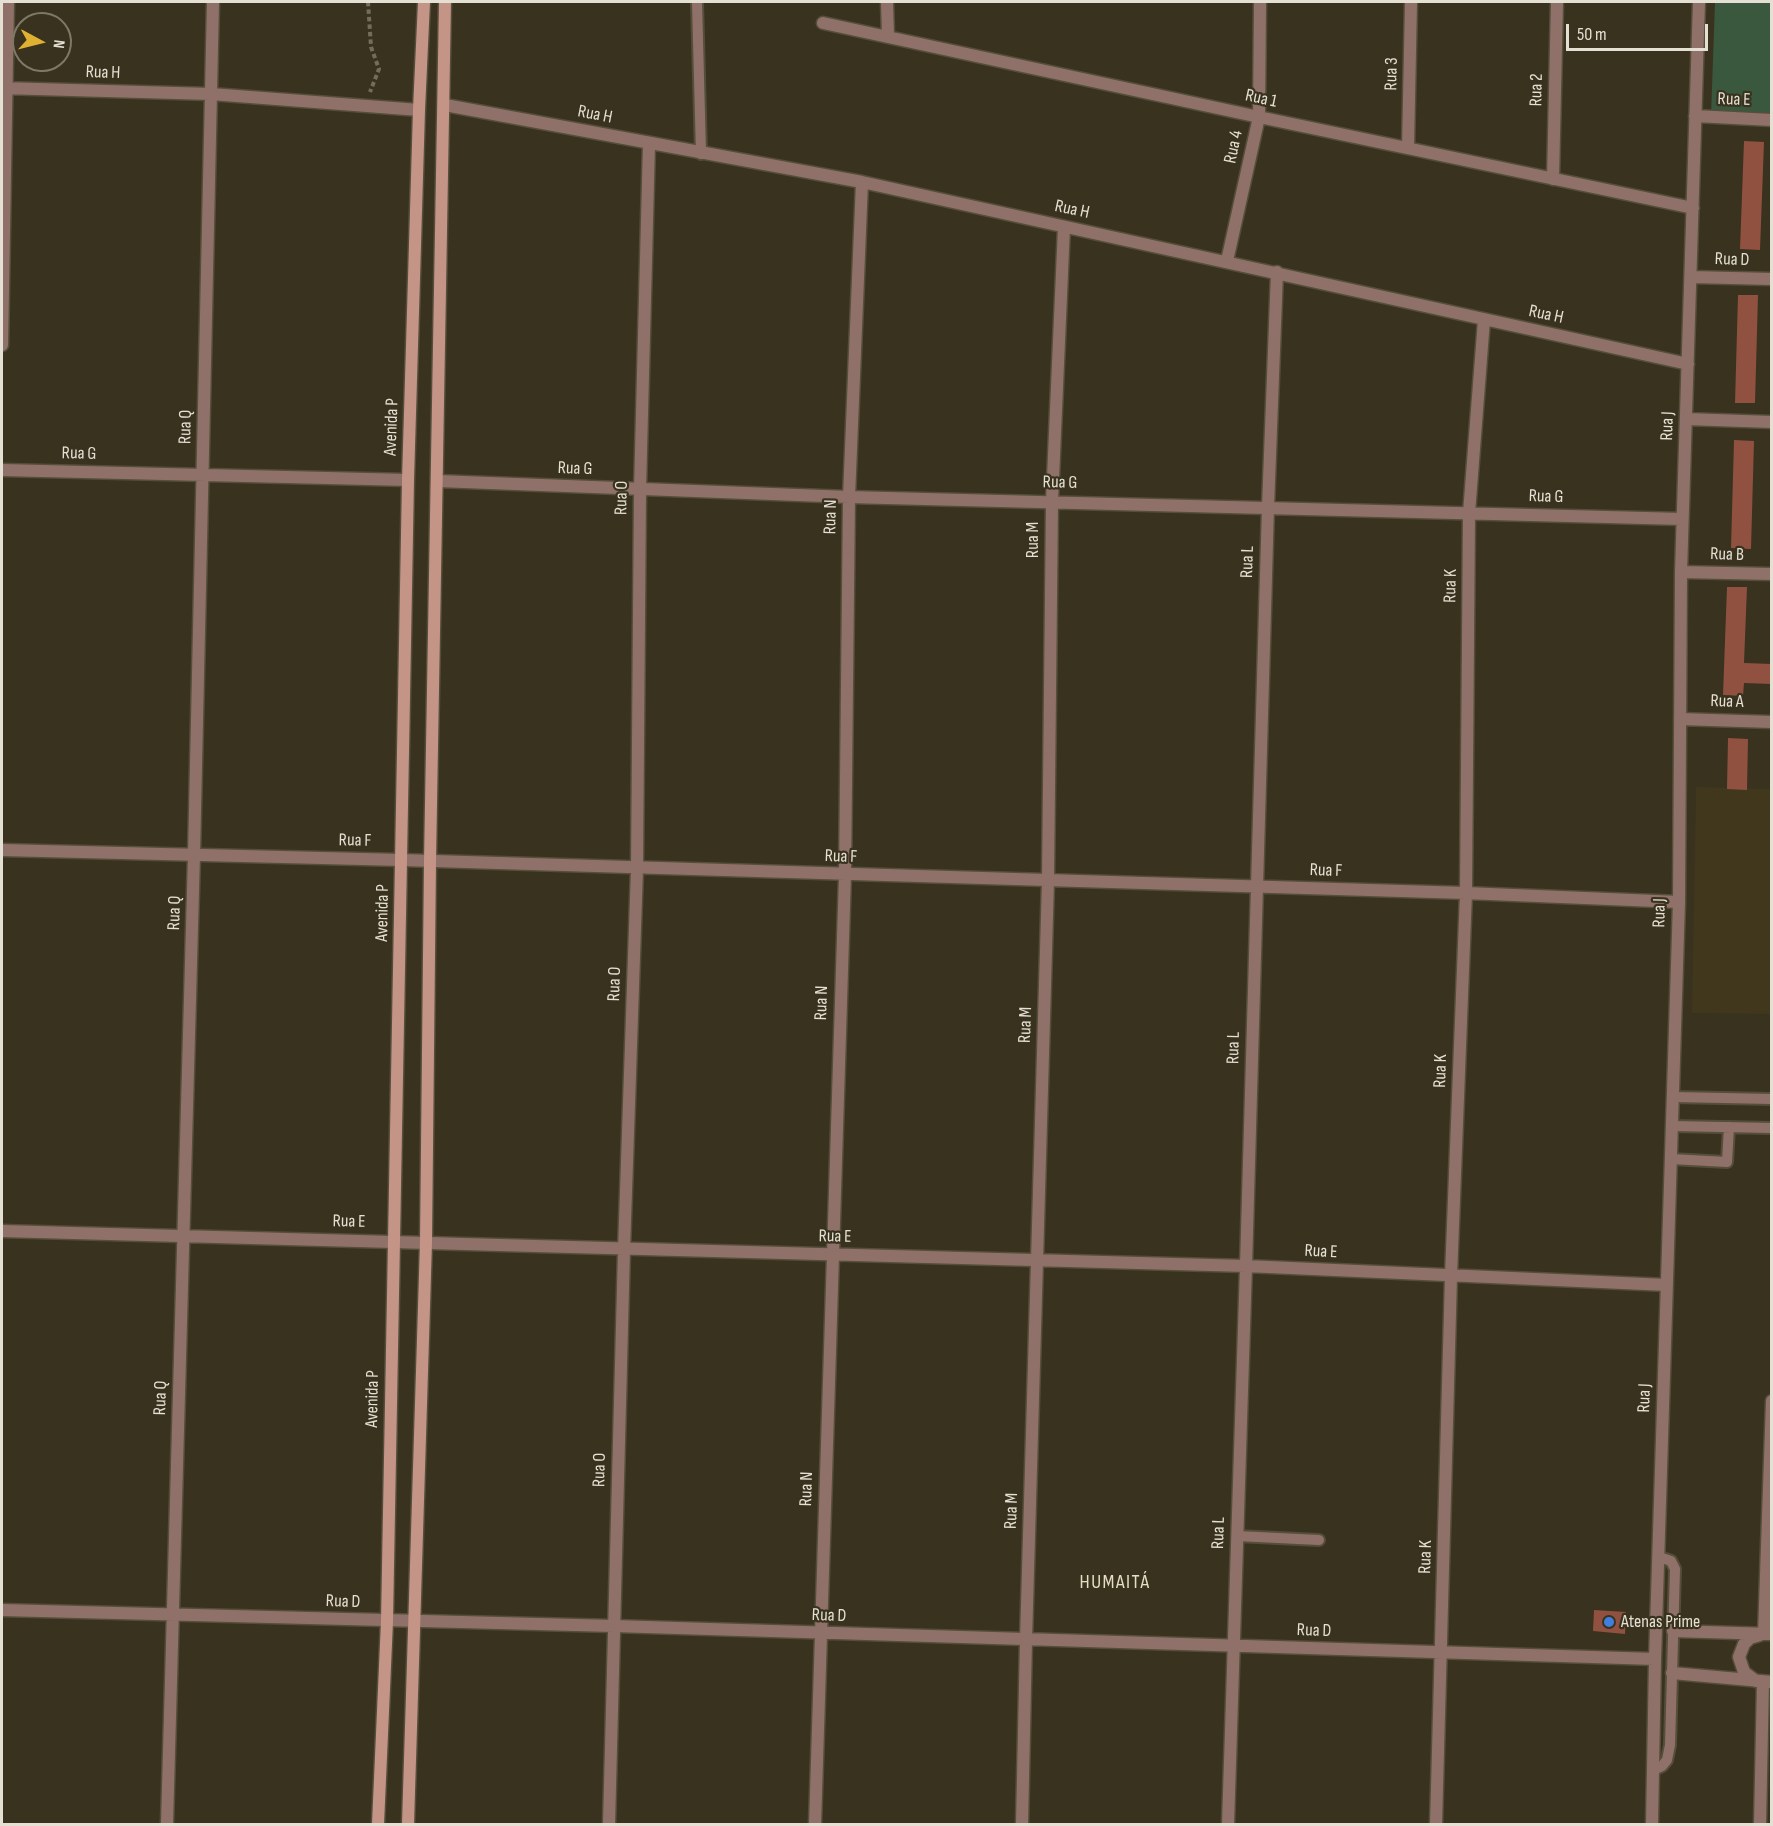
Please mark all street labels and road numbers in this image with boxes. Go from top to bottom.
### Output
street label: Rua 3 [1381,57,1403,91]
street label: Rua H [85,62,121,84]
street label: Rua 2 [1526,73,1548,107]
street label: Rua 1 [1243,85,1279,113]
street label: Rua E [1717,89,1751,111]
street label: Rua H [576,101,614,129]
street label: Rua 4 [1220,129,1248,165]
street label: Rua H [1053,196,1091,224]
street label: Rua D [1714,249,1750,271]
street label: Rua H [1527,301,1565,329]
street label: Avenida P [380,398,404,456]
street label: Rua Q [175,410,197,444]
street label: Rua J [1657,411,1679,441]
street label: Rua G [61,443,97,465]
street label: Rua G [557,458,593,480]
street label: Rua G [1042,472,1078,494]
street label: Rua O [611,481,633,515]
street label: Rua G [1528,486,1564,508]
street label: Rua N [820,499,842,535]
street label: Rua M [1022,522,1044,558]
street label: Rua B [1710,544,1744,566]
street label: Rua L [1237,545,1259,579]
street label: Rua K [1440,569,1462,603]
street label: Rua A [1710,691,1744,713]
street label: Rua F [338,830,372,852]
street label: Rua F [824,846,858,868]
street label: Rua F [1309,860,1343,882]
street label: Avenida P [372,884,394,942]
street label: Rua Q [164,895,186,931]
street label: Rua J [1649,898,1671,928]
street label: Rua O [604,966,626,1002]
street label: Rua N [811,985,833,1021]
street label: Rua M [1015,1006,1037,1044]
street label: Rua L [1223,1032,1245,1064]
street label: Rua K [1430,1054,1452,1088]
street label: Rua E [332,1211,366,1233]
street label: Rua E [818,1226,852,1248]
street label: Rua E [1304,1240,1338,1264]
street label: Avenida P [362,1370,384,1428]
street label: Rua Q [150,1380,172,1416]
street label: Rua J [1634,1383,1656,1413]
street label: Rua O [589,1453,611,1487]
street label: Rua N [796,1471,818,1507]
street label: Rua M [1001,1492,1023,1530]
street label: Rua L [1208,1516,1230,1550]
street label: Rua K [1415,1540,1437,1574]
street label: Rua D [325,1591,361,1613]
street label: Rua D [811,1605,847,1627]
street label: Rua D [1296,1620,1332,1642]

